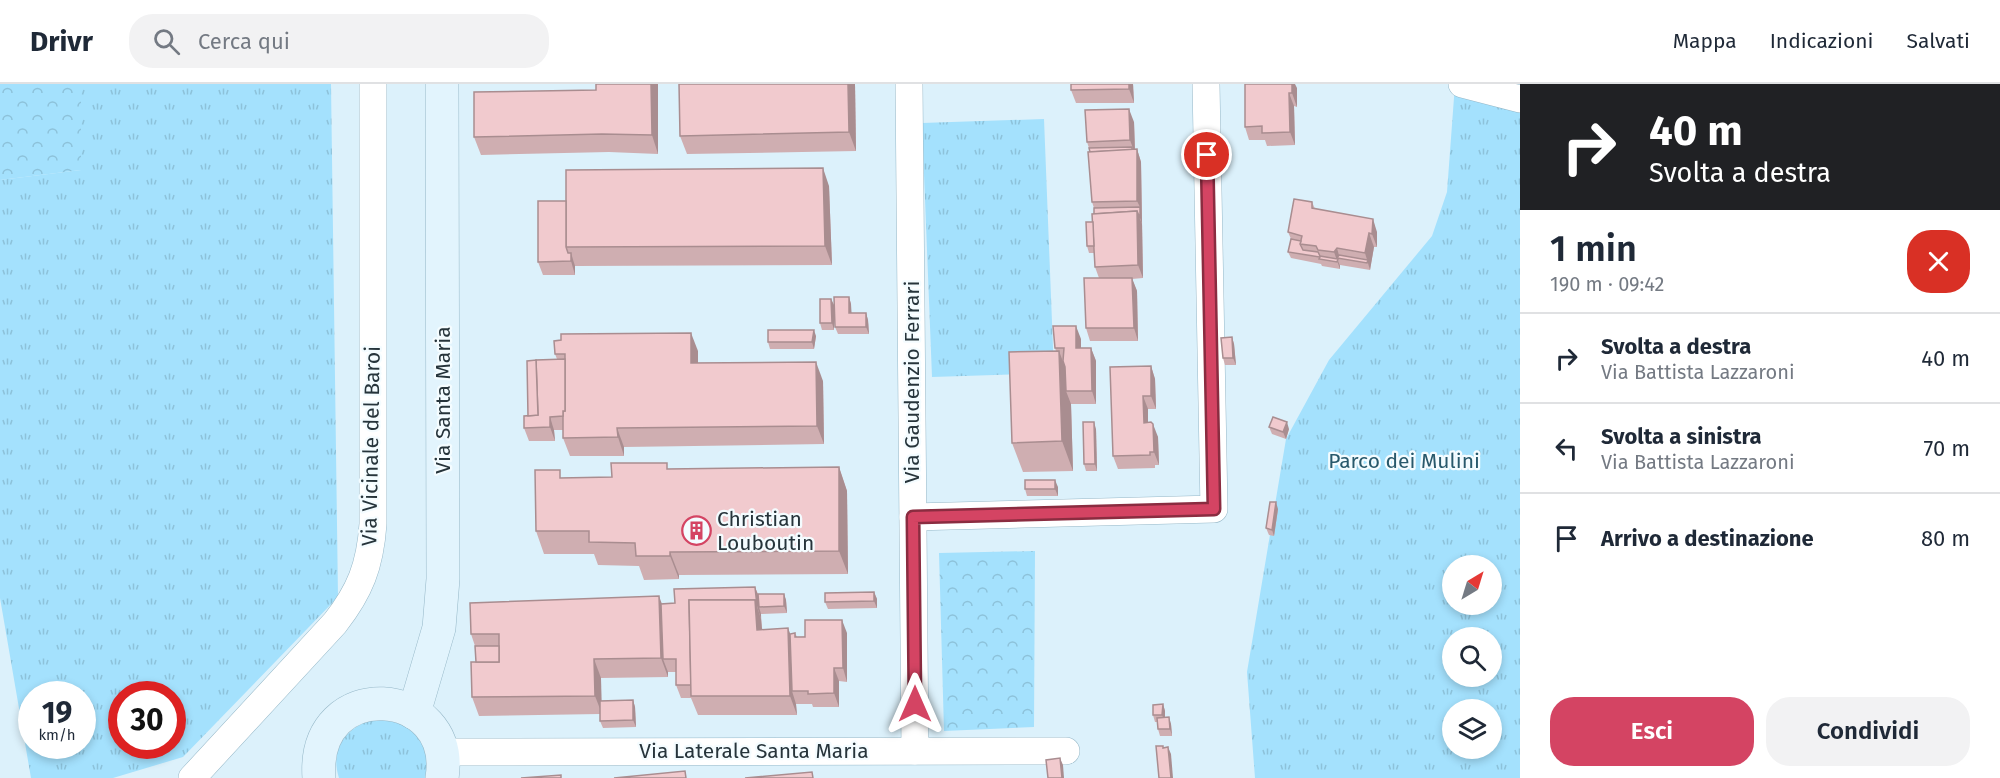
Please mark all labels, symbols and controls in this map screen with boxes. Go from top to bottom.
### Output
search box [129,14,549,68]
text: Drivr [30,25,93,58]
icon: search [150,25,183,58]
text: Cerca qui [198,28,290,55]
text: Mappa [1673,28,1737,54]
text: Indicazioni [1770,28,1873,54]
text: Salvati [1906,28,1970,54]
text: 40 m [1649,106,1743,156]
icon: right [1550,108,1628,186]
pin [1181,129,1232,180]
icon: arrive [1190,138,1223,171]
text: Svolta a destra [1649,157,1831,189]
text: 1 min [1550,227,1637,271]
button: close [1907,230,1970,293]
text: 190 m · 09:42 [1550,272,1664,296]
street label: Via Gaudenzio Ferrari [899,281,925,483]
street label: Via Santa Maria [430,326,456,474]
text: Svolta a destra [1601,333,1751,360]
icon: right [1550,342,1583,375]
text: 40 m [1921,345,1970,372]
street label: Via Vicinale del Baroi [356,346,386,546]
text: Via Battista Lazzaroni [1601,360,1795,384]
text: Svolta a sinistra [1601,423,1762,450]
icon: left [1550,432,1583,465]
text: 70 m [1924,435,1970,462]
park label: Parco dei Mulini [1328,448,1480,474]
text: Via Battista Lazzaroni [1601,450,1795,474]
place label: Christian Louboutin [717,506,814,556]
building icon: Christian Louboutin [680,515,712,547]
icon: arrive [1550,522,1583,555]
text: Arrivo a destinazione [1601,525,1814,552]
text: 80 m [1921,525,1970,552]
north arrow [1442,555,1502,615]
map controls [1442,555,1502,759]
button: search [1442,627,1502,687]
position arrow [883,672,947,736]
speed limit sign: 30 [108,681,186,759]
text: 19 [42,695,72,731]
button: Esci [1550,697,1754,766]
button: Condividi [1766,697,1970,766]
button: layers [1442,699,1502,759]
text: km/h [38,726,76,744]
street label: Via Laterale Santa Maria [639,738,869,764]

